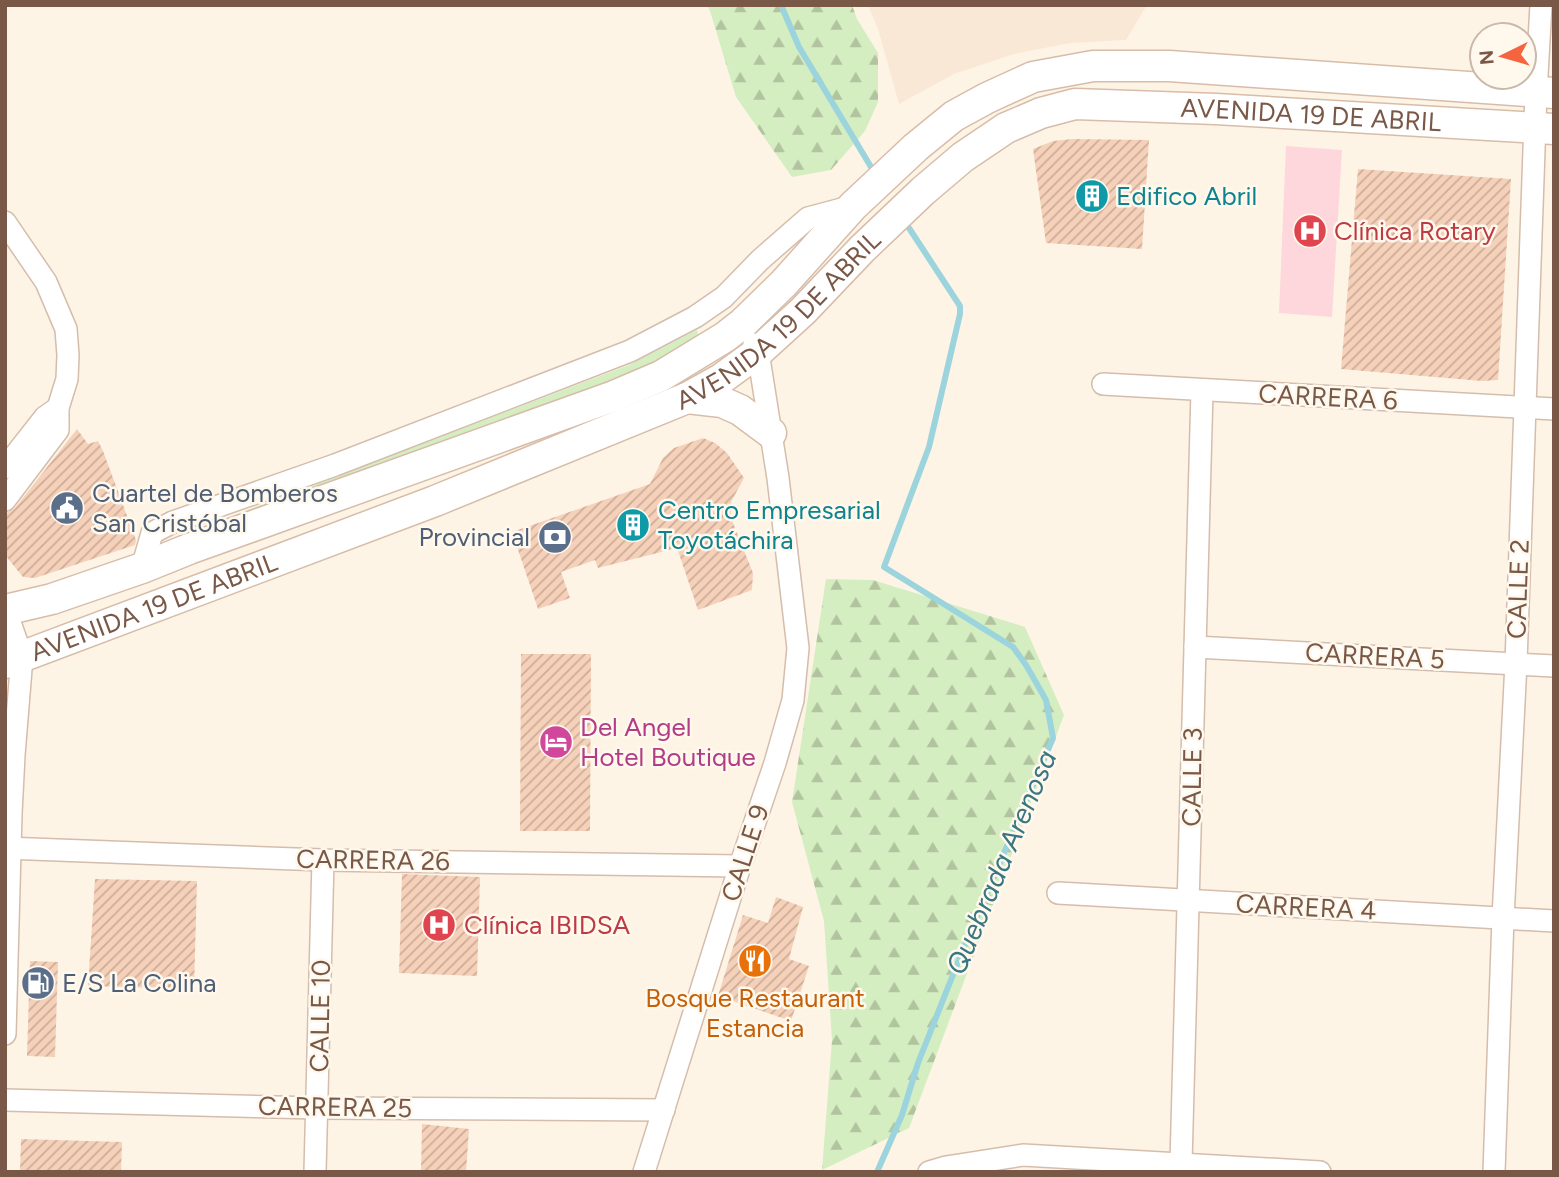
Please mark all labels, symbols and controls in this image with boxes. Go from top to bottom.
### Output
north arrow [1468,21,1538,91]
text: N [1474,49,1499,66]
street label: AVENIDA 19 DE ABRIL [1180,92,1443,138]
building icon: Edifico Abril [1073,177,1111,215]
place label: Edifico Abril [1116,180,1257,212]
hospital icon: Clínica Rotary [1291,212,1329,250]
place label: Clínica Rotary [1334,215,1496,247]
street label: AVENIDA 19 DE ABRIL [671,224,888,417]
street label: CARRERA 6 [1258,377,1398,417]
place label: Cuartel de Bomberos San Cristóbal [92,477,338,539]
public building icon: Cuartel de Bomberos San Cristóbal [48,489,86,527]
place label: Centro Empresarial Toyotáchira [658,494,881,556]
building icon: Centro Empresarial Toyotáchira [614,506,652,544]
bank icon: Provincial [536,518,574,556]
place label: Provincial [418,521,530,553]
street label: CALLE 2 [1500,539,1536,639]
street label: AVENIDA 19 DE ABRIL [26,546,282,668]
street label: CARRERA 5 [1304,636,1446,676]
place label: Del Angel Hotel Boutique [580,711,756,773]
hotel icon: Del Angel Hotel Boutique [537,723,575,761]
street label: CALLE 3 [1175,727,1209,827]
water label: Quebrada Arenosa [938,745,1064,979]
street label: CALLE 9 [714,801,776,905]
street label: CARRERA 26 [296,843,450,877]
street label: CARRERA 4 [1235,887,1377,927]
hospital icon: Clínica IBIDSA [420,906,458,944]
place label: Clínica IBIDSA [464,909,631,941]
restaurant icon: Bosque Restaurant Estancia [736,942,774,980]
street label: CALLE 10 [303,959,337,1073]
fuel station icon: E/S La Colina [19,964,57,1002]
place label: E/S La Colina [62,967,216,999]
place label: Bosque Restaurant Estancia [645,982,865,1044]
street label: CARRERA 25 [258,1090,412,1124]

